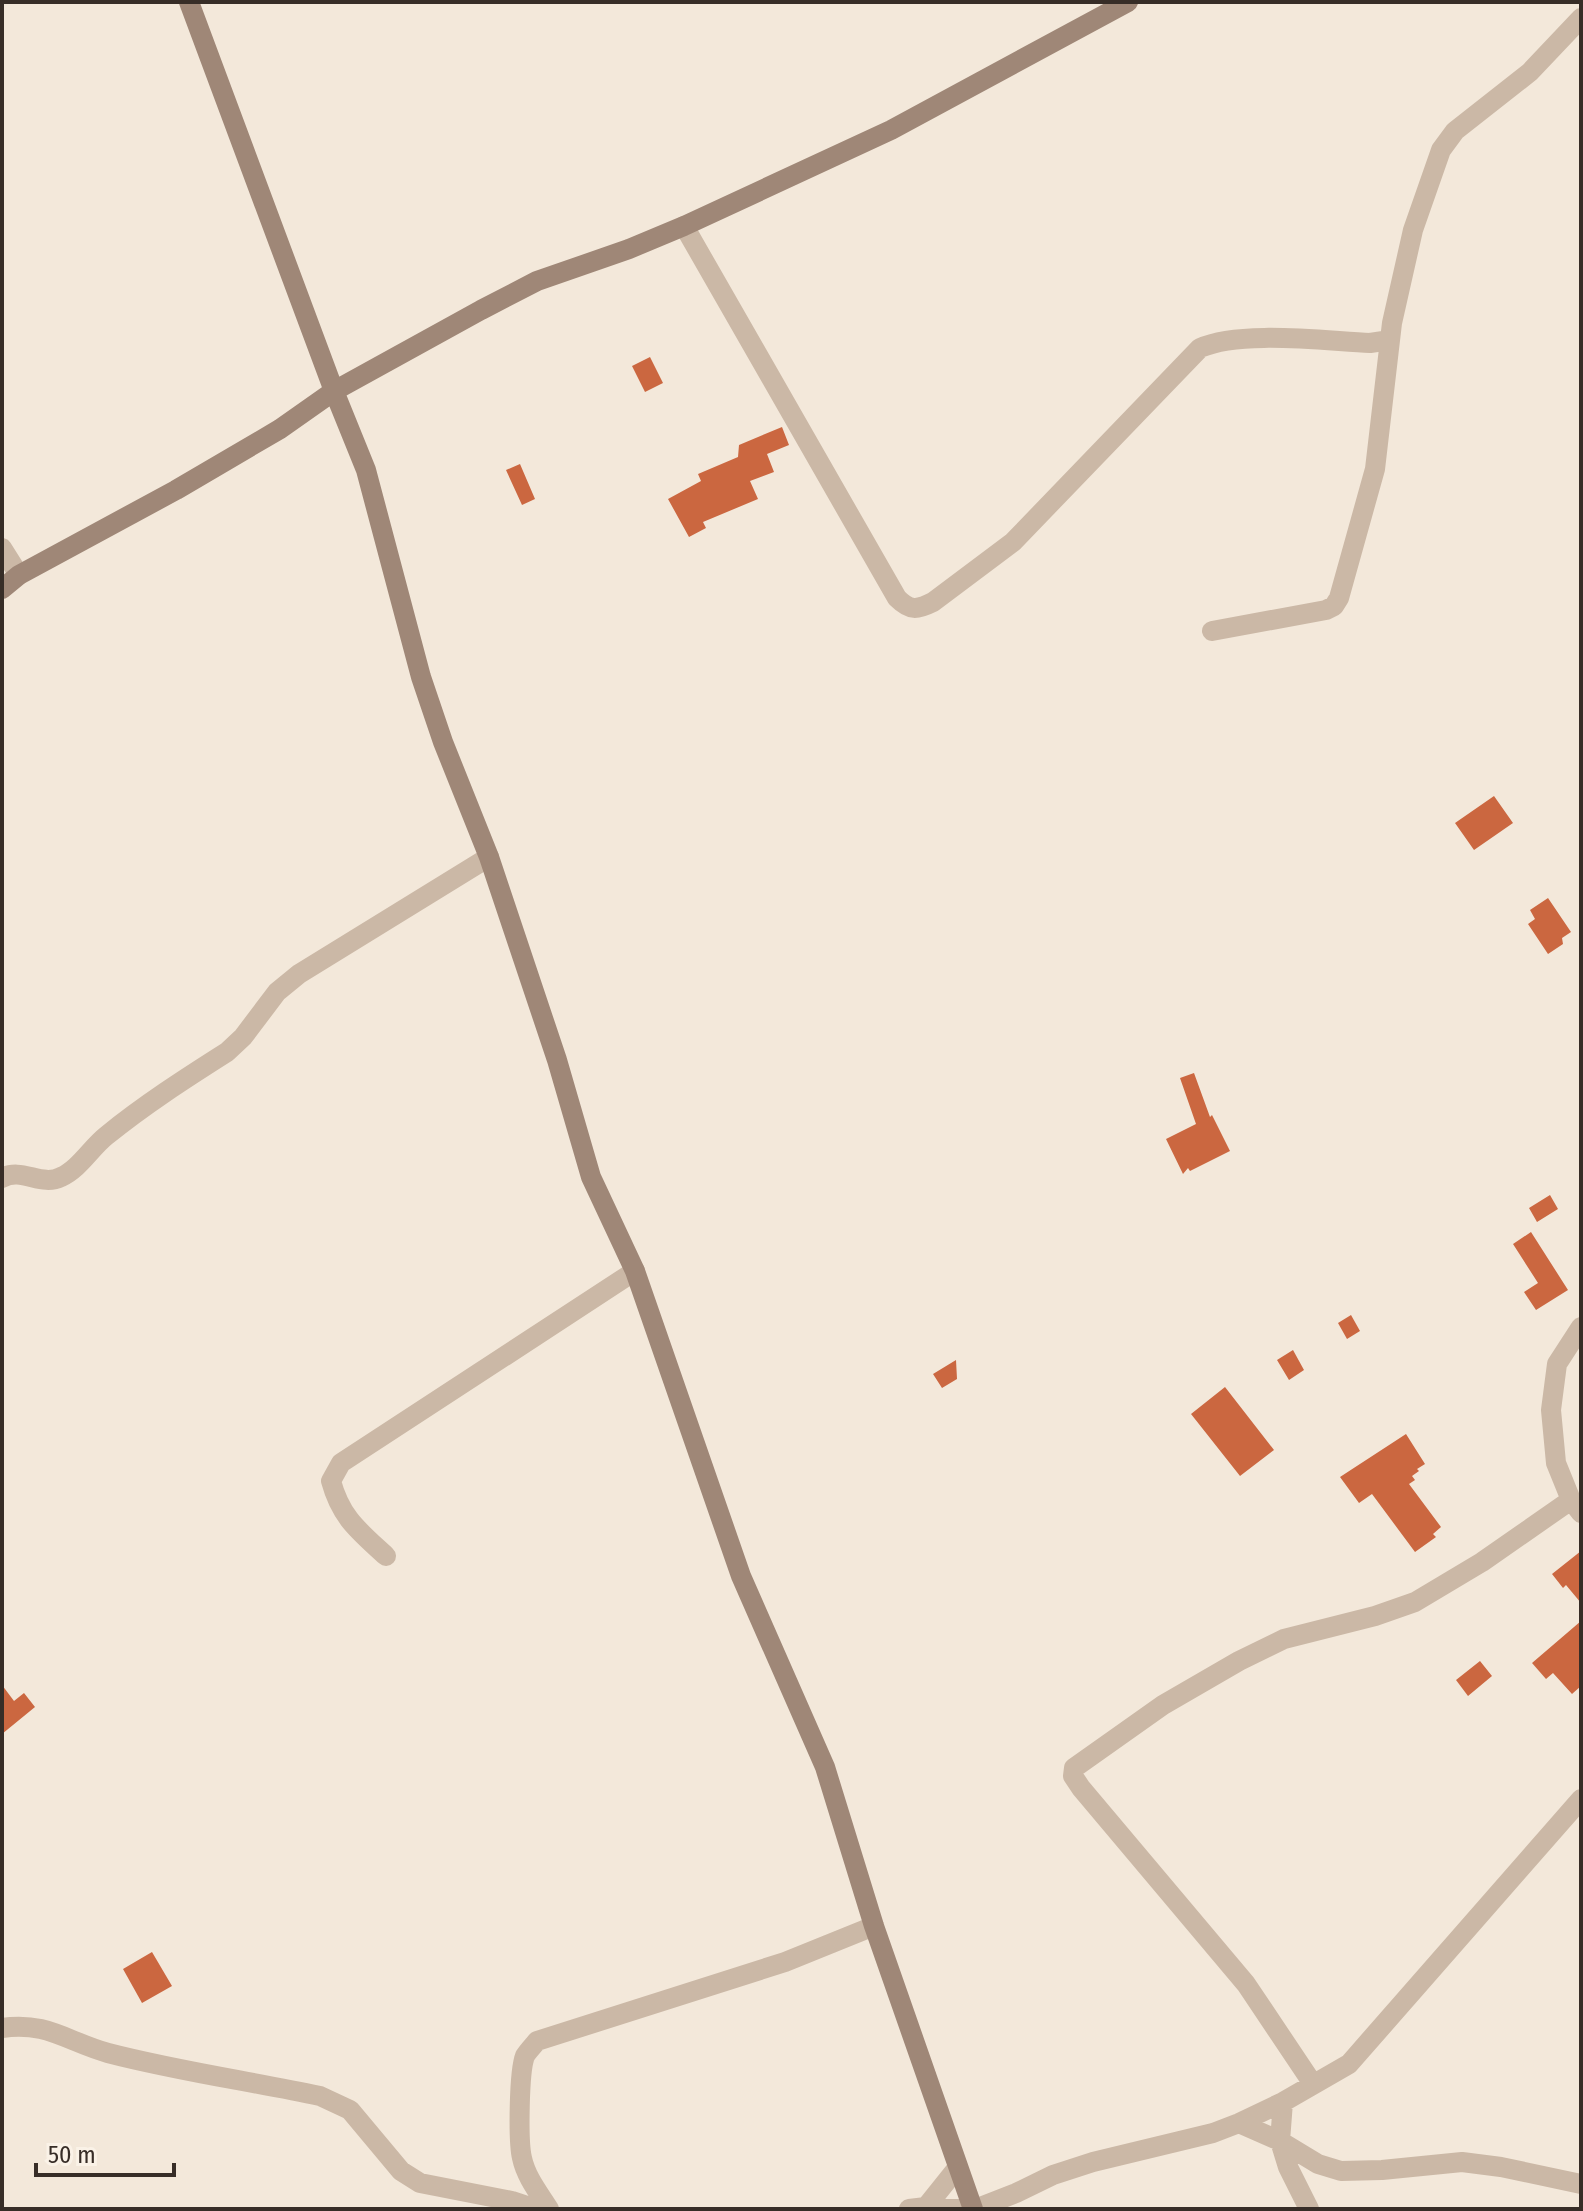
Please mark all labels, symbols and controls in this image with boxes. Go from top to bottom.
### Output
scale bar [36,2127,174,2177]
text: 50 m [48,2141,96,2169]

